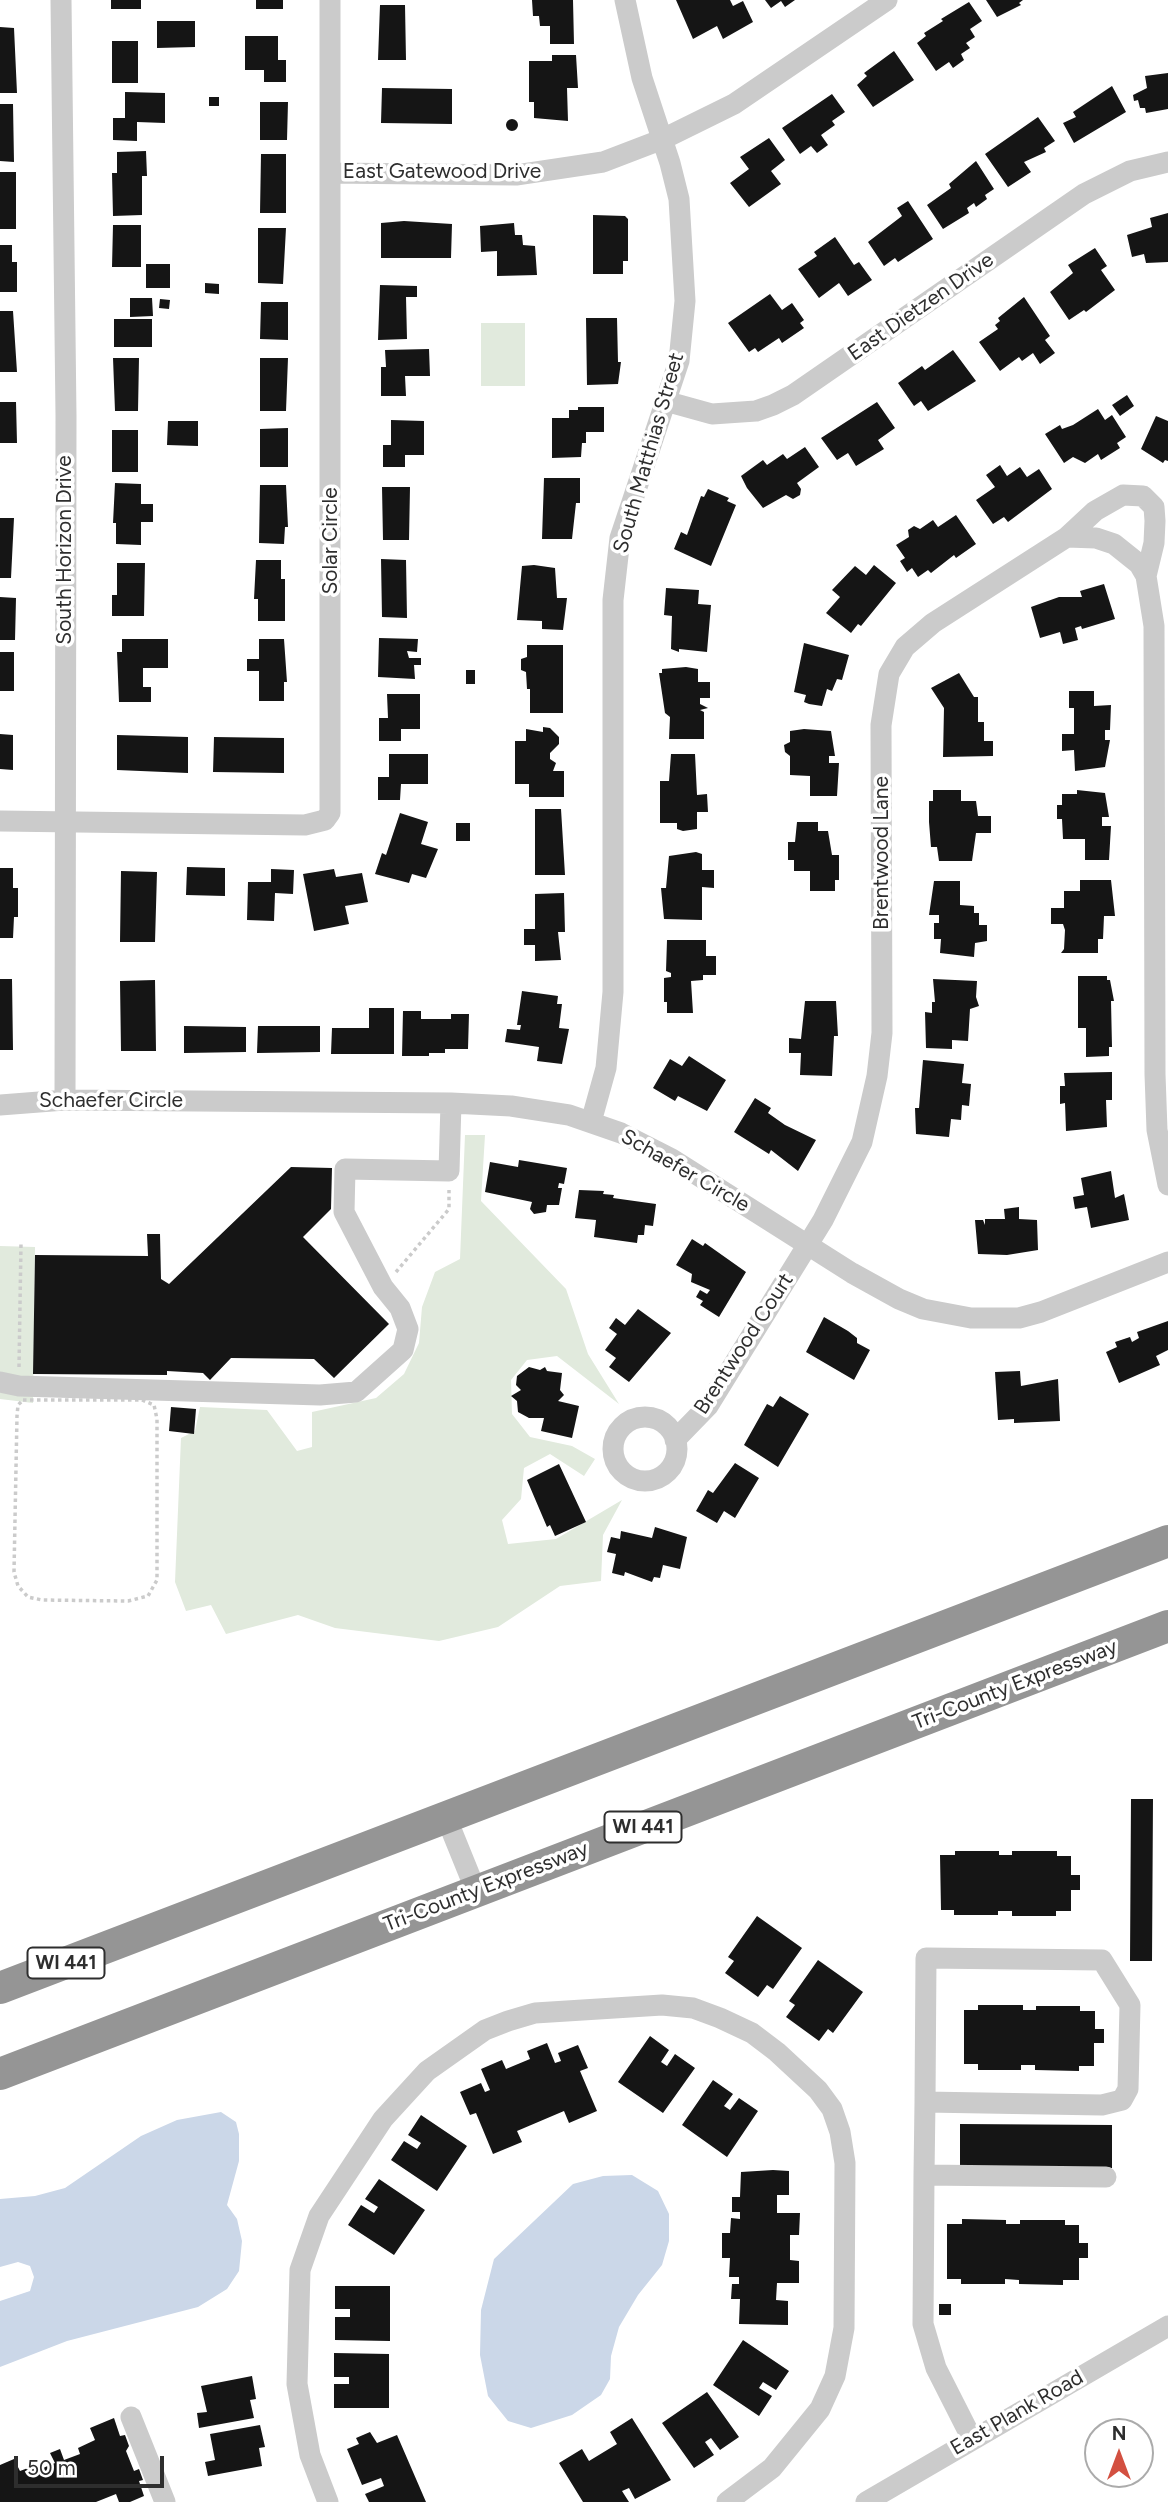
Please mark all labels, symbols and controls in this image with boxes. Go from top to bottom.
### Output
street label: East Gatewood Drive [343,159,541,185]
street label: East Dietzen Drive [843,247,999,367]
street label: South Matthias Street [608,350,690,556]
street label: South Horizon Drive [52,455,78,645]
street label: Solar Circle [318,487,344,595]
street label: Brentwood Lane [869,776,895,930]
street label: Schaefer Circle [39,1088,183,1114]
street label: Schaefer Circle [616,1124,754,1218]
street label: Brentwood Court [689,1269,799,1419]
street label: Tri-County Expressway [909,1634,1121,1736]
road number: WI 441 [604,1812,682,1842]
street label: Tri-County Expressway [380,1836,592,1938]
road number: WI 441 [28,1948,104,1979]
street label: East Plank Road [946,2365,1088,2461]
north arrow [1084,2418,1154,2488]
text: N [1112,2422,1126,2445]
scale bar [18,2442,168,2486]
text: 50 m [27,2455,76,2480]

